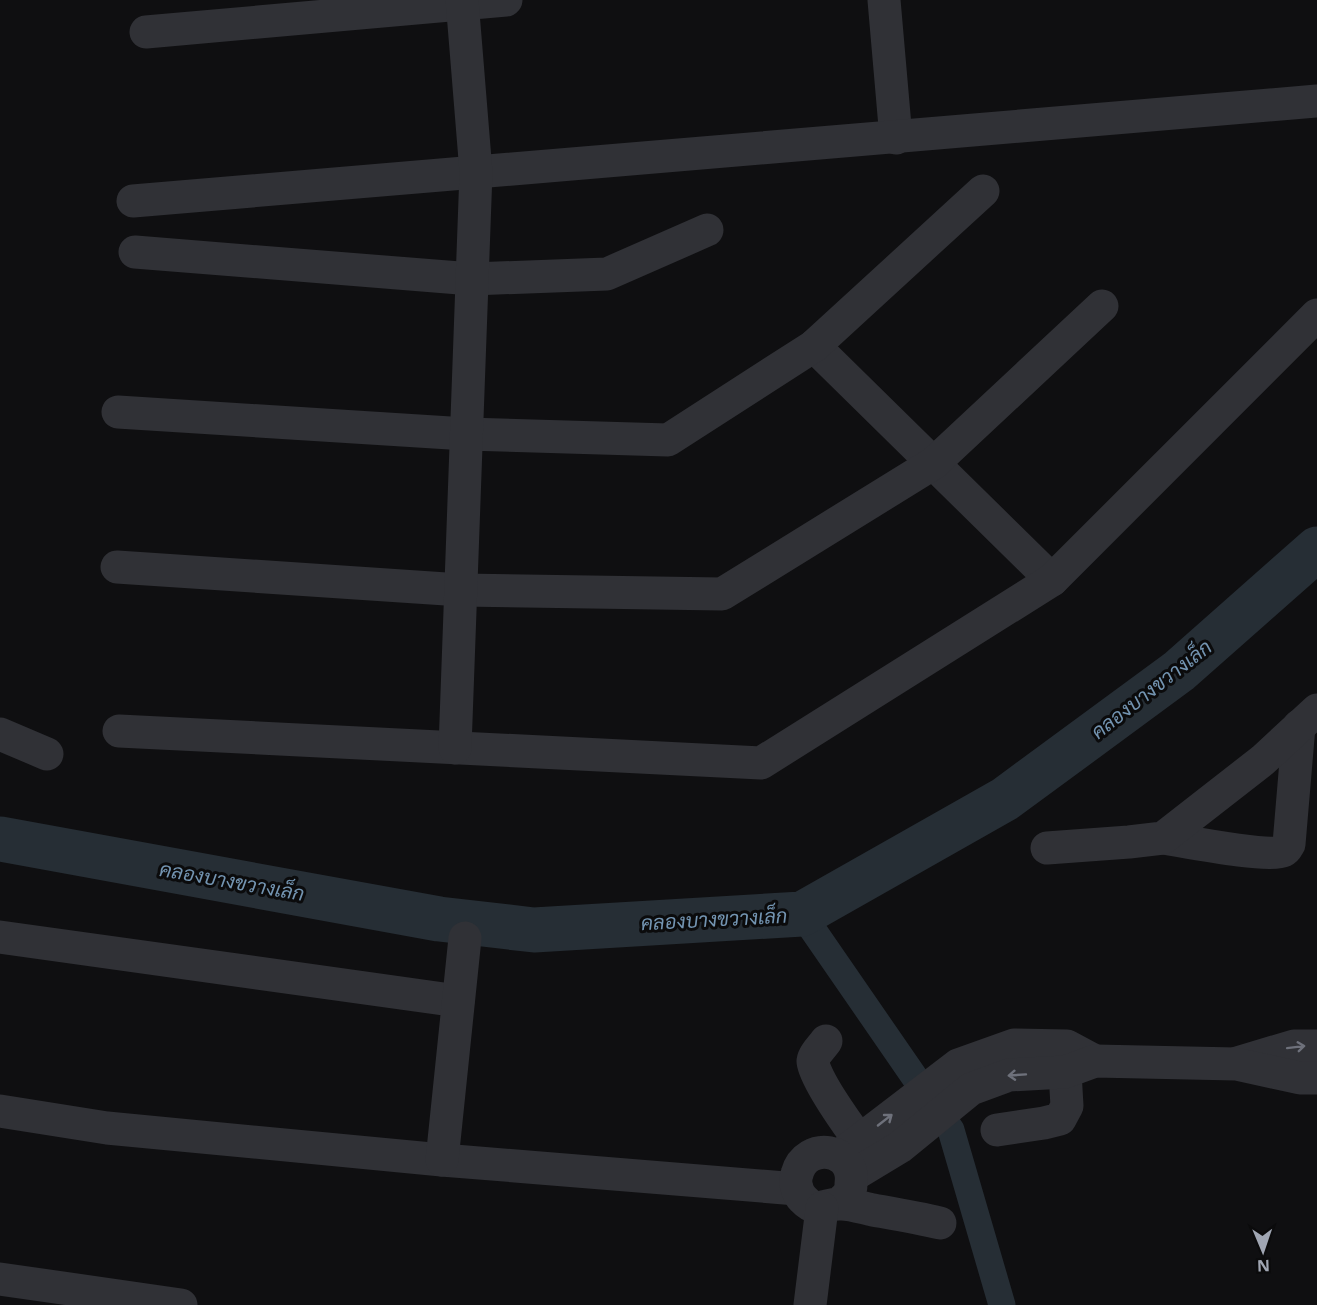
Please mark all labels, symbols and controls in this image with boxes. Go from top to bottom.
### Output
water label: คลองบางขวางเล็ก [1084,633,1217,745]
water label: คลองบางขวางเล็ก [158,854,307,907]
water label: คลองบางขวางเล็ก [640,901,788,936]
one-way arrow [1286,1041,1305,1052]
one-way arrow [1008,1069,1028,1080]
one-way arrow [877,1113,893,1126]
north arrow [1233,1221,1293,1281]
text: N [1257,1255,1270,1277]

